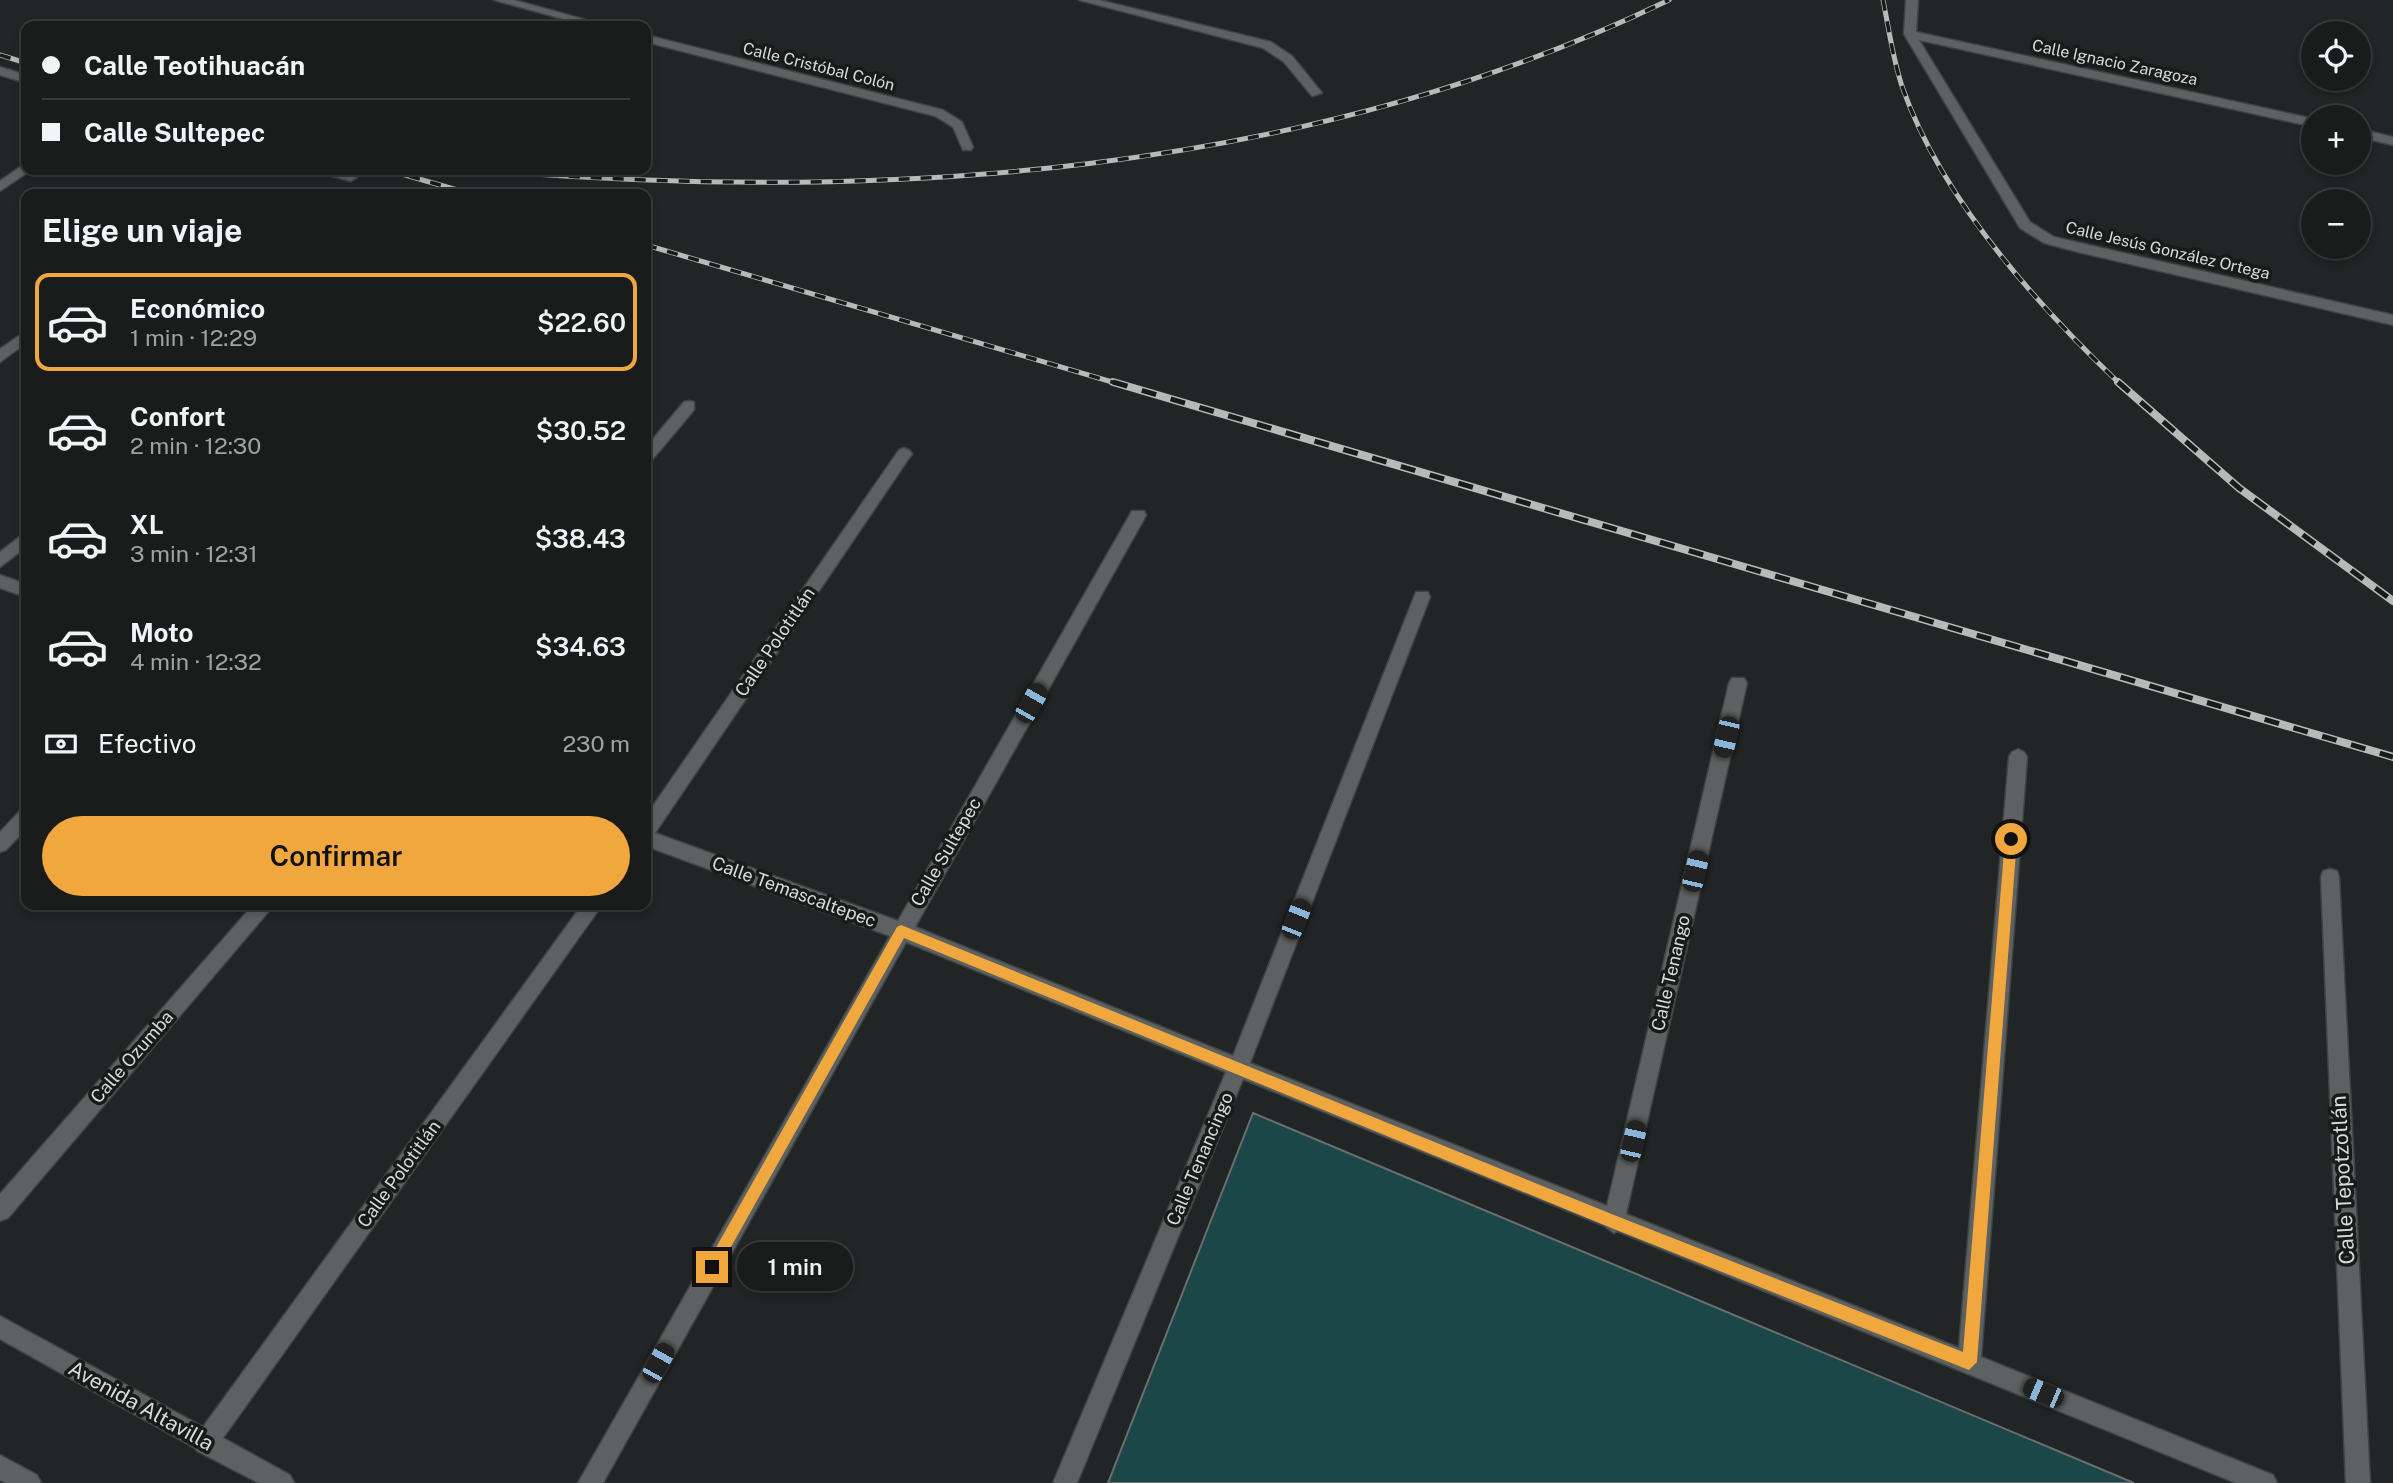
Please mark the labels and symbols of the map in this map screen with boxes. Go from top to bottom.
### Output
street label: Calle Ignacio Zaragoza [2030,36,2199,89]
street label: Calle Cristóbal Colón [741,38,897,95]
street label: Calle Jesús González Ortega [2064,218,2272,283]
street label: Calle Polotitlán [730,583,819,700]
car [1012,680,1051,726]
car [1712,714,1741,760]
street label: Calle Sultepec [906,794,985,910]
route start [1995,823,2027,855]
car [1681,848,1710,894]
street label: Calle Temascaltepec [709,852,879,931]
car [1279,896,1314,942]
street label: Calle Tenango [1647,913,1694,1033]
street label: Calle Ozumba [86,1006,177,1107]
street label: Calle Tenancingo [1162,1089,1237,1229]
street label: Calle Tepotzotlán [2326,1095,2359,1265]
street label: Calle Polotitlán [353,1116,444,1231]
car [1619,1118,1648,1164]
callout: 1 min [736,1242,852,1292]
route end [696,1251,728,1283]
car [639,1340,678,1386]
street label: Avenida Altavilla [64,1355,218,1456]
car [2020,1375,2067,1411]

